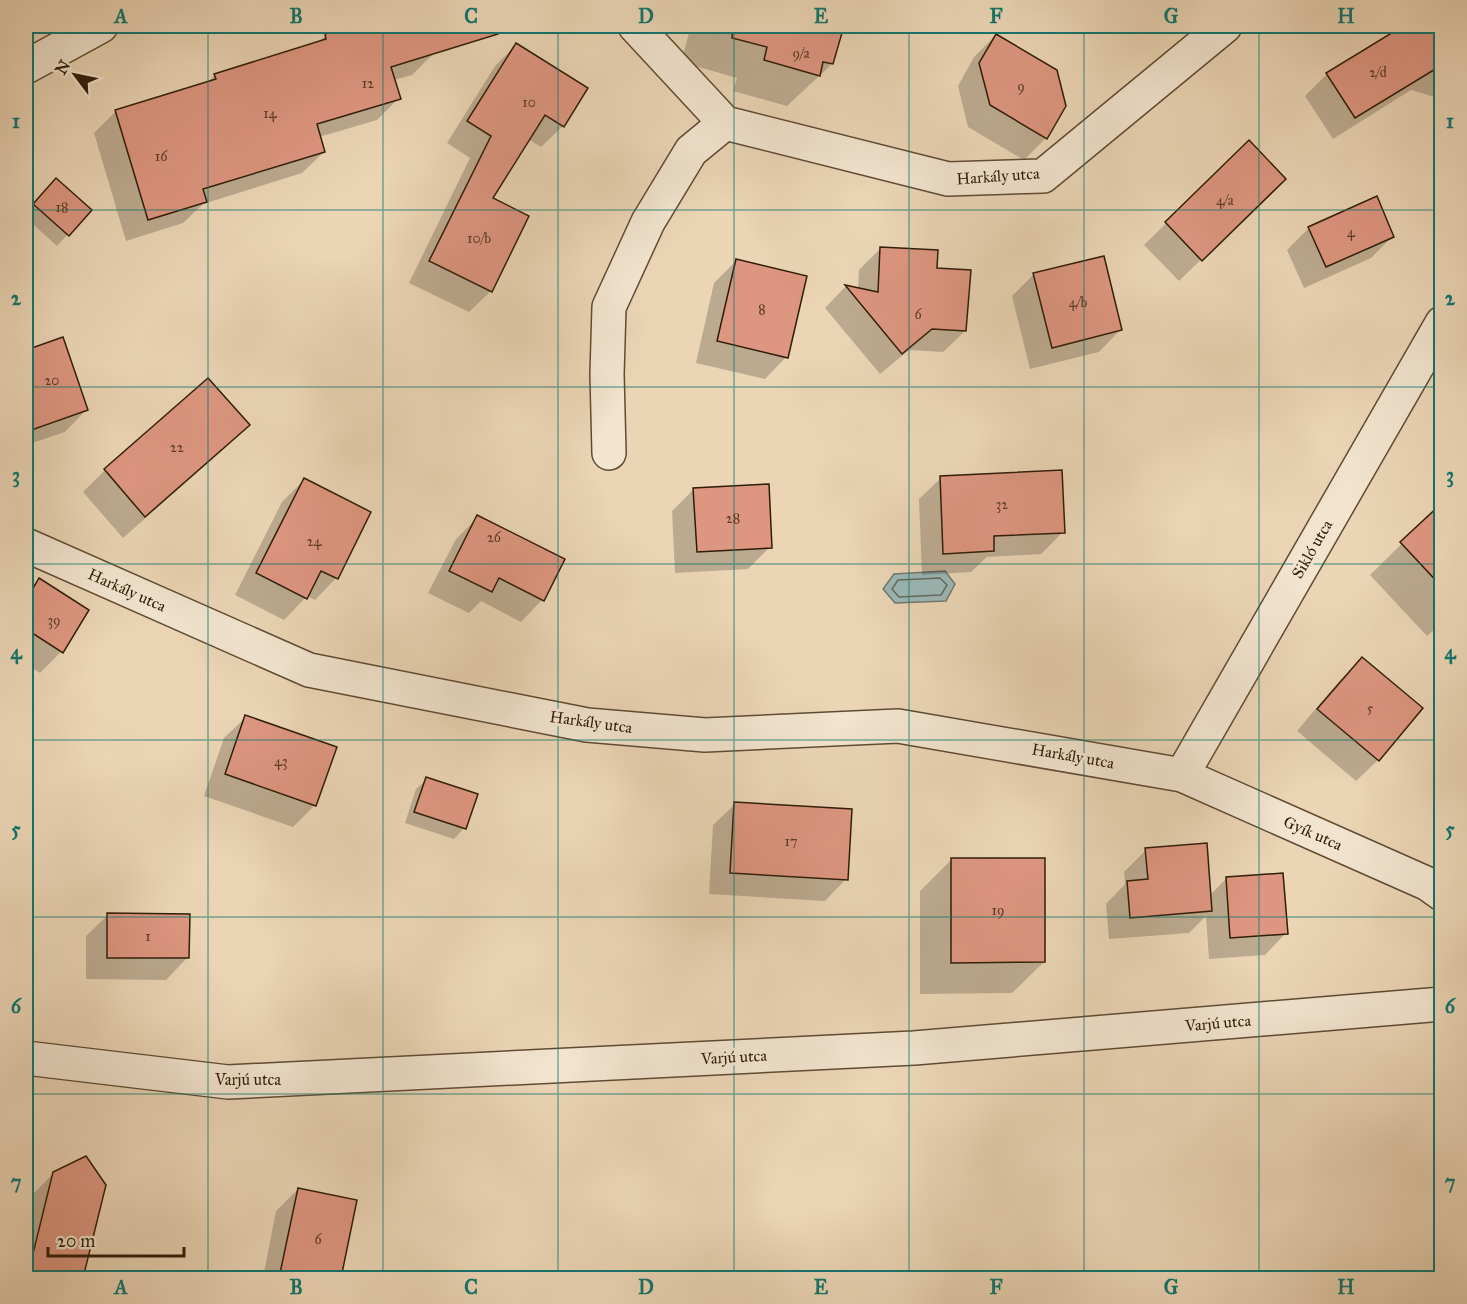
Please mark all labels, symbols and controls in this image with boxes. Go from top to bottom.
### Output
text: A [112,4,128,28]
text: B [289,4,303,28]
text: C [464,4,478,28]
text: D [638,4,654,28]
text: E [814,4,829,28]
text: F [989,4,1003,28]
text: G [1164,4,1179,28]
text: H [1337,4,1355,28]
north arrow [45,45,105,105]
house number: 9/a [792,45,810,62]
text: N [51,56,75,78]
house number: 2/d [1369,64,1387,81]
house number: 12 [362,75,374,92]
house number: 9 [1017,78,1025,95]
house number: 10 [522,94,536,111]
house number: 14 [263,105,278,122]
text: 1 [12,109,20,133]
text: 1 [1446,109,1454,133]
house number: 16 [155,148,168,165]
street label: Harkály utca [956,164,1040,188]
house number: 4/a [1216,192,1234,209]
house number: 18 [56,199,68,216]
house number: 4 [1347,224,1356,241]
house number: 10/b [467,230,491,247]
text: 2 [11,286,22,310]
text: 2 [1445,286,1456,310]
house number: 4/b [1069,294,1087,311]
house number: 8 [758,301,766,318]
house number: 6 [914,306,922,323]
house number: 20 [44,372,60,389]
house number: 22 [170,439,184,456]
text: 3 [12,463,20,488]
text: 3 [1446,463,1454,488]
house number: 32 [996,496,1008,513]
house number: 28 [726,510,740,527]
street label: Sikló utca [1288,516,1337,582]
house number: 26 [487,529,502,546]
house number: 24 [307,533,323,550]
street label: Harkály utca [85,564,169,616]
house number: 39 [47,612,61,629]
text: 4 [10,640,22,665]
text: 4 [1444,640,1456,665]
house number: 5 [1367,700,1374,717]
street label: Harkály utca [548,707,634,737]
street label: Harkály utca [1030,739,1116,773]
house number: 43 [274,753,288,770]
street label: Gyík utca [1281,812,1345,854]
text: 5 [11,817,21,841]
text: 5 [1445,817,1455,841]
house number: 17 [784,833,798,850]
house number: 19 [992,902,1004,919]
house number: 1 [145,928,151,945]
text: 6 [11,994,23,1018]
text: 6 [1445,994,1457,1018]
street label: Varjú utca [1183,1011,1252,1035]
street label: Varjú utca [699,1046,768,1068]
street label: Varjú utca [214,1070,281,1089]
text: 7 [11,1170,22,1194]
text: 7 [1445,1170,1456,1194]
scale bar [48,1220,184,1258]
text: 20 m [57,1230,95,1252]
house number: 6 [314,1231,322,1248]
text: A [112,1275,128,1299]
text: B [289,1275,303,1299]
text: C [464,1275,478,1299]
text: D [638,1275,654,1299]
text: E [814,1275,829,1299]
text: F [989,1275,1003,1299]
text: G [1164,1275,1179,1299]
text: H [1337,1275,1355,1299]

